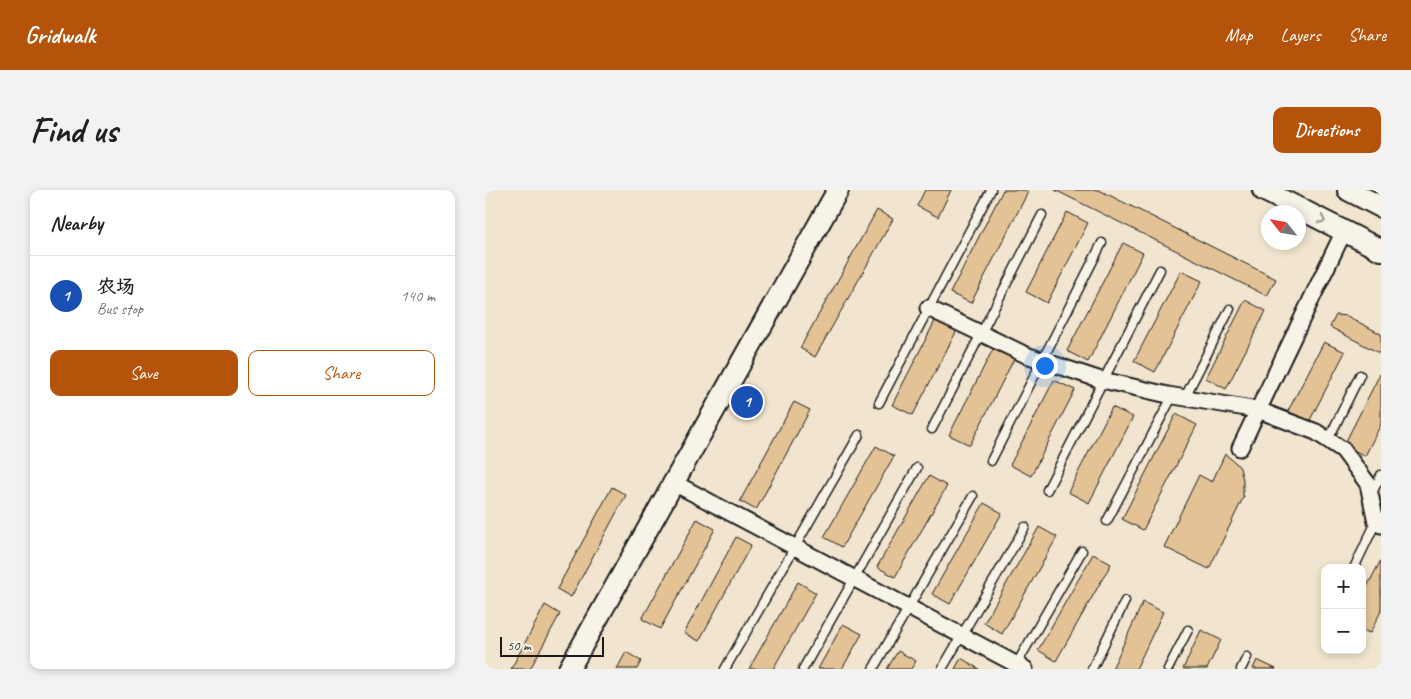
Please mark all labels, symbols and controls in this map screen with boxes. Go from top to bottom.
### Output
text: Gridwalk [25,20,95,50]
text: Map [1225,24,1253,46]
text: Layers [1281,24,1320,46]
text: Share [1348,24,1386,46]
button: Directions [1273,107,1381,153]
text: Find us [30,108,117,153]
north arrow [1261,205,1306,250]
text: Nearby [50,210,103,236]
one-way arrow [1317,214,1326,224]
text: 农场 [97,275,135,299]
text: 1 [62,286,70,306]
text: 140 m [401,286,435,306]
text: Bus stop [97,299,143,319]
button: Save [50,350,238,396]
button: Share [248,350,435,396]
your location [1032,353,1058,379]
pin: 1 [731,383,763,421]
map controls [1321,564,1366,654]
button: + [1321,564,1366,609]
button: − [1321,609,1366,654]
scale bar [500,634,604,657]
text: 50 m [507,637,531,654]

